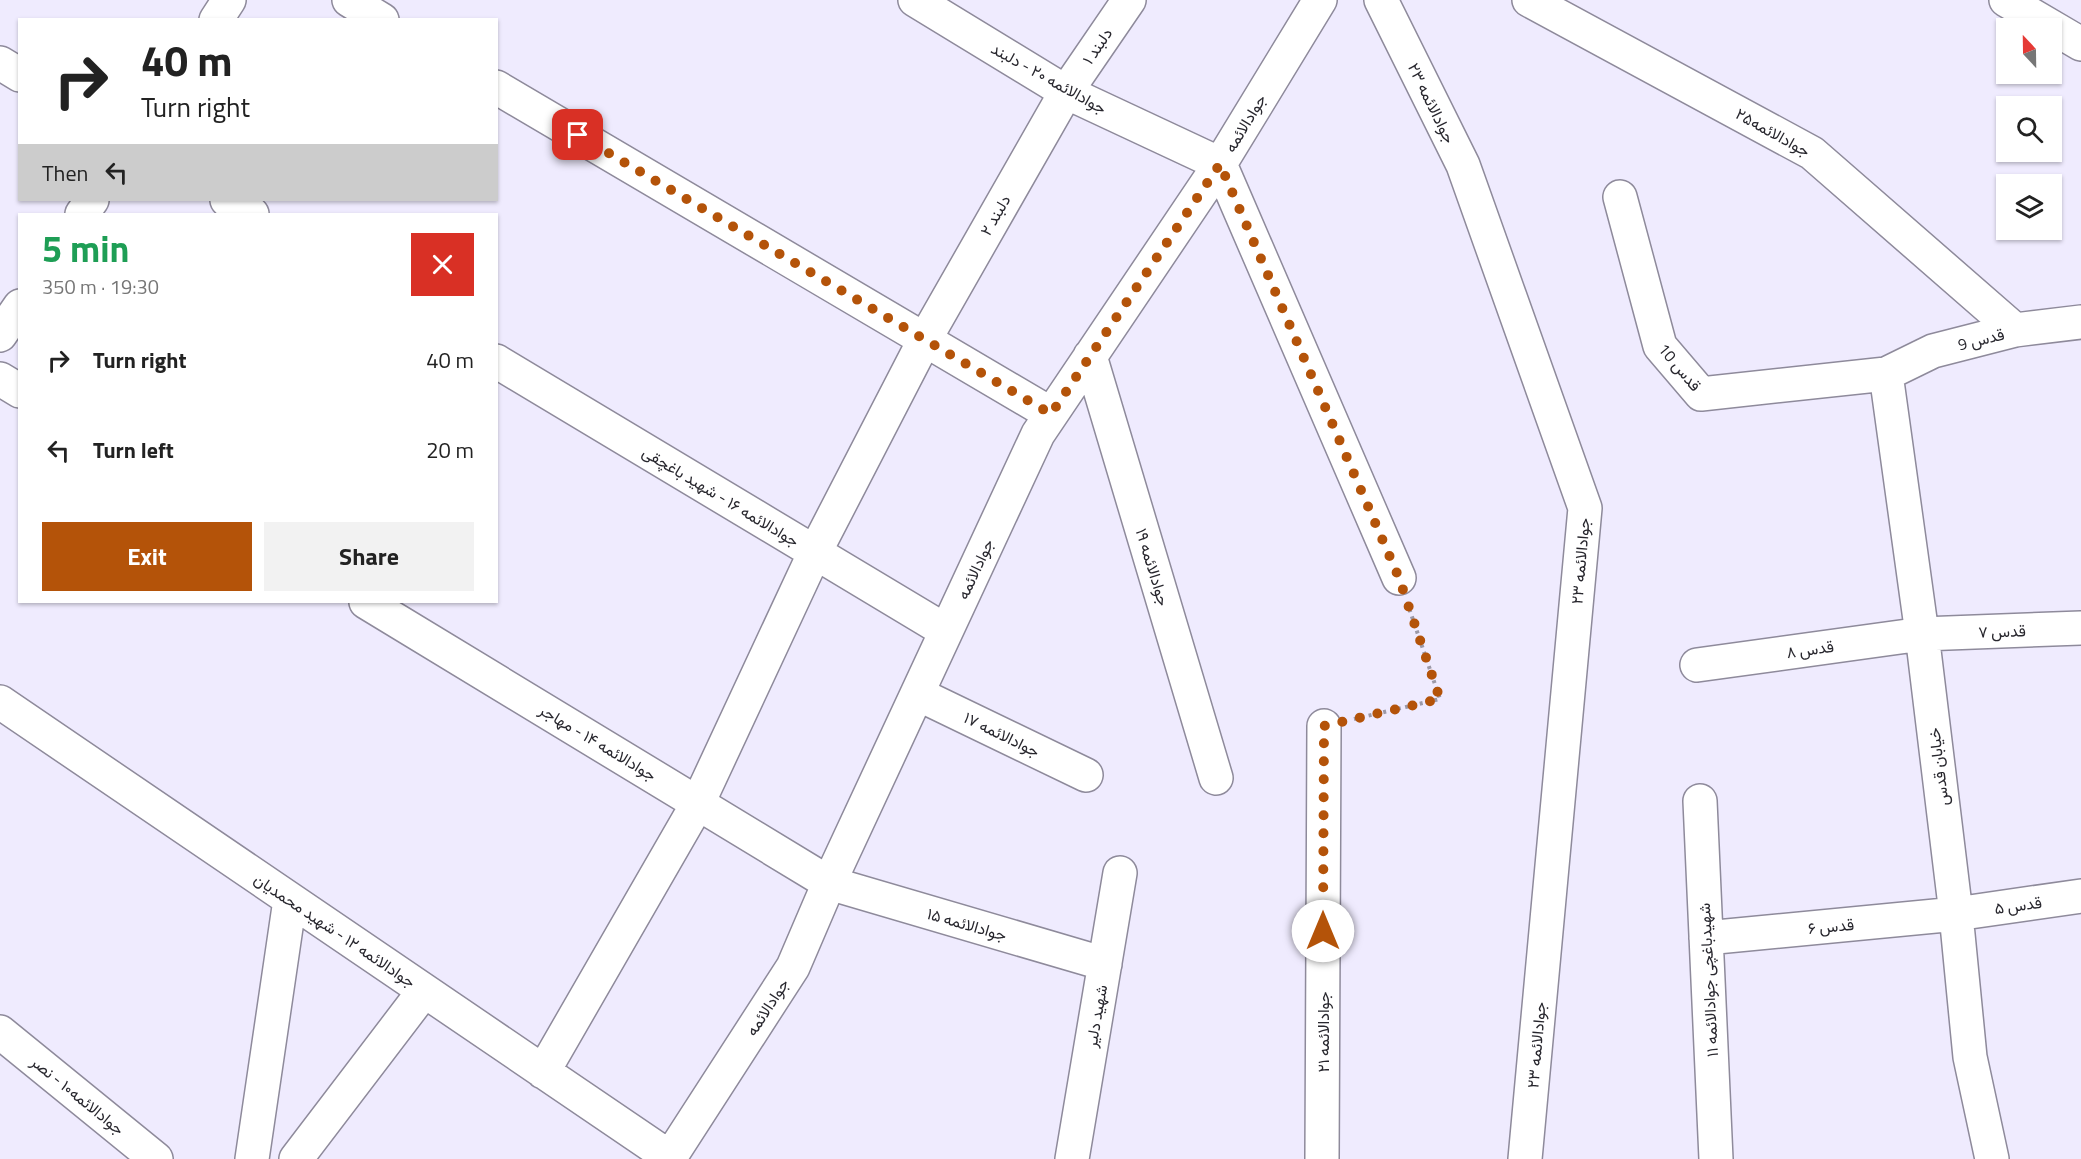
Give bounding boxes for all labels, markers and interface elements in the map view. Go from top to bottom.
north arrow [1996,18,2062,84]
map controls [1996,18,2062,240]
street label: دلبند ۱ [1076,23,1118,69]
text: 40 m [141,28,233,92]
street label: جوادالائمه ۲۰ - دلبند [987,36,1111,120]
icon: right [42,42,120,120]
street label: جوادالائمه ۲۳ [1402,59,1462,148]
text: Turn right [141,86,250,127]
street label: جوادالائمه [1218,89,1272,157]
button: search [1996,96,2062,162]
street label: جوادالائمه۲۵ [1731,102,1815,163]
pin [552,109,603,160]
icon: arrive [561,118,594,151]
text: Then [42,156,88,190]
icon: left [100,156,133,189]
button: layers [1996,174,2062,240]
street label: دلبند ۲ [974,190,1016,240]
text: 5 min [42,221,129,276]
button: close [411,233,474,296]
text: 350 m · 19:30 [42,271,159,302]
street label: قدس 9 [1955,322,2007,356]
street label: قدس 10 [1653,338,1707,396]
text: Turn right [93,343,187,377]
text: 40 m [426,343,474,377]
icon: right [42,344,75,377]
text: Turn left [93,433,174,467]
text: 20 m [426,433,474,467]
icon: left [42,434,75,467]
street label: جوادالائمه ۱۶ - شهید باغچقی [638,440,804,553]
street label: جوادالائمه ۲۳ [1564,516,1596,605]
button: Exit [42,522,252,591]
button: Share [264,522,474,591]
street label: جوادالائمه ۱۹ [1130,525,1176,609]
street label: جوادالائمه [951,535,1000,603]
street label: قدس ۷ [1978,618,2026,644]
street label: قدس ۸ [1785,634,1835,664]
street label: جوادالائمه ۱۴ - مهاجر [534,697,662,787]
street label: جوادالائمه ۱۷ [960,705,1044,763]
street label: خیابان قدس [1921,726,1955,808]
street label: جوادالائمه ۱۲ - شهید محمدیان [249,867,421,993]
street label: قدس ۵ [1993,890,2043,920]
position arrow [1291,899,1355,963]
street label: جوادالائمه ۱۵ [924,901,1010,947]
street label: شهیدباغچی جوادالائمه ۱۱ [1692,902,1724,1058]
street label: قدس ۶ [1807,912,1855,940]
street label: جوادالائمه [739,973,795,1041]
street label: شهید دلیر [1079,983,1113,1050]
street label: جوادالائمه ۲۱ [1311,991,1335,1072]
street label: جوادالائمه ۲۳ [1520,1000,1552,1089]
street label: جوادالائمه۱۰ - نصر [25,1049,130,1140]

